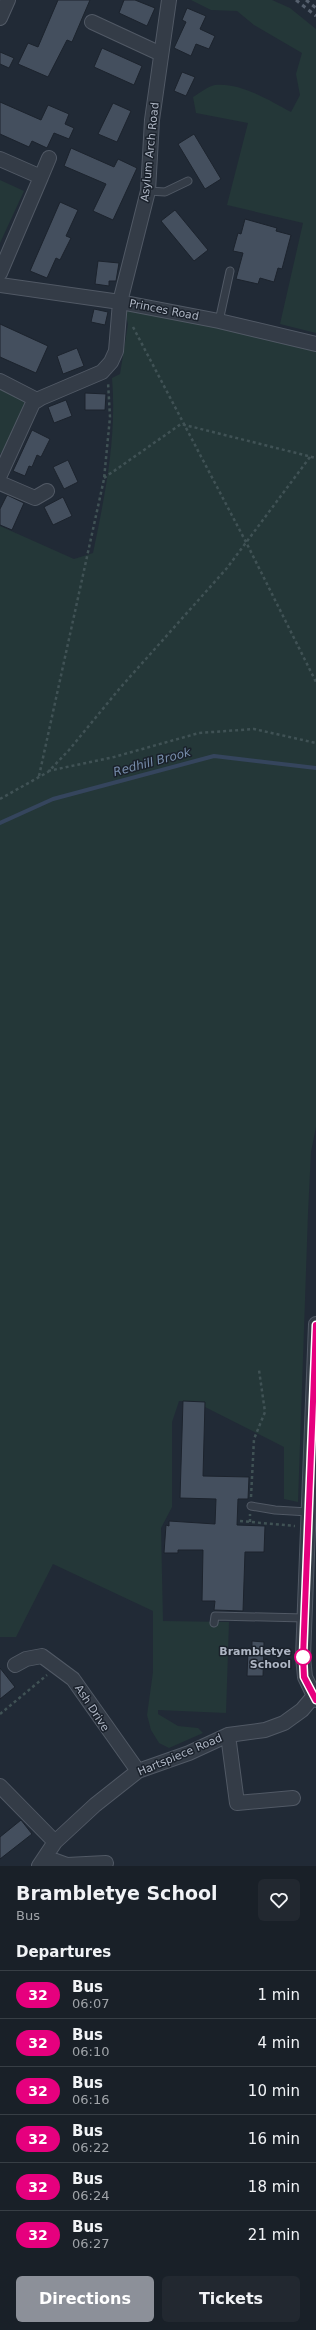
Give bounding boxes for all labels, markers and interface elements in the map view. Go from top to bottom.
street label: Asylum Arch Road [138,102,162,202]
street label: Princes Road [128,297,200,323]
water label: Redhill Brook [112,745,193,779]
place label: Brambletye School [219,1645,291,1671]
marker: Brambletye School [294,1648,312,1666]
street label: Ash Drive [72,1682,112,1734]
street label: Hartspiece Road [136,1731,224,1779]
button: heart [258,1879,300,1921]
text: Brambletye School [16,1882,218,1904]
text: Bus [16,1908,40,1923]
text: Departures [16,1943,111,1961]
text: Bus [72,1978,103,1996]
text: 1 min [257,1986,300,2004]
text: 32 [28,1987,48,2003]
text: 06:07 [72,1996,109,2011]
text: Bus [72,2026,103,2044]
text: 4 min [257,2034,300,2052]
text: 32 [28,2035,48,2051]
text: 06:10 [72,2044,109,2059]
text: Bus [72,2074,103,2092]
text: 10 min [248,2082,300,2100]
text: 32 [28,2083,48,2099]
text: 06:16 [72,2092,109,2107]
text: Bus [72,2122,103,2140]
text: 16 min [248,2130,300,2148]
text: 32 [28,2131,48,2147]
text: 06:22 [72,2140,109,2155]
text: Bus [72,2170,103,2188]
text: 18 min [248,2178,300,2196]
text: 32 [28,2179,48,2195]
text: 06:24 [72,2188,109,2203]
text: Bus [72,2218,103,2236]
text: 21 min [248,2226,300,2244]
text: 32 [28,2227,48,2243]
text: 06:27 [72,2236,109,2251]
button: Directions [16,2276,154,2322]
button: Tickets [162,2276,300,2322]

